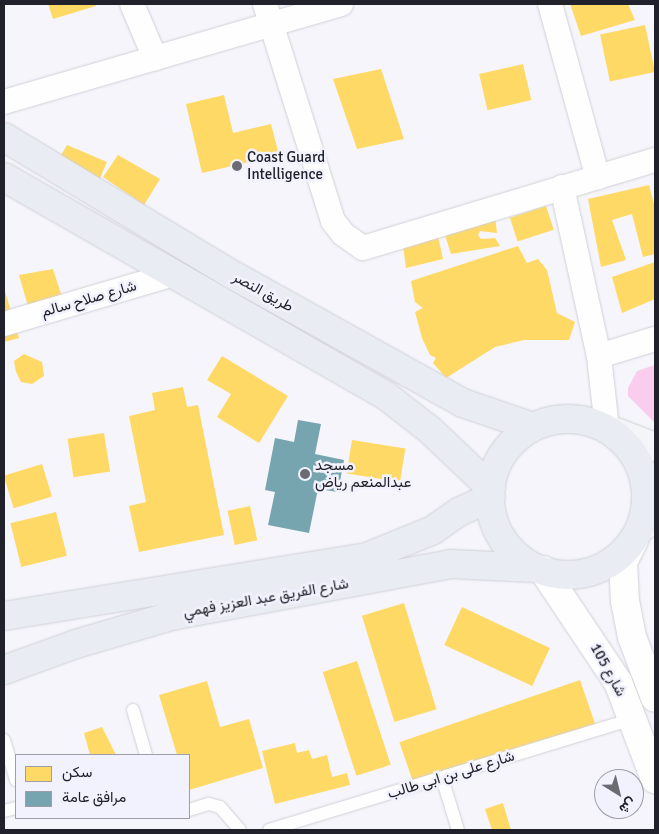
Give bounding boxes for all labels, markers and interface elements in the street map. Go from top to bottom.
place label: Coast Guard Intelligence [247,148,325,183]
marker: Coast Guard Intelligence [231,160,243,172]
street label: طريق النصر [229,268,297,316]
street label: شارع صلاح سالم [39,277,139,321]
place label: مسجد عبدالمنعم رياض [315,456,411,491]
marker: مسجد عبدالمنعم رياض [299,468,311,480]
street label: شارع الفريق عبد العزيز فهمي [182,575,350,621]
street label: شارع 105 [586,640,630,700]
street label: شارع على بن ابى طالب [385,747,517,803]
legend [15,754,190,819]
text: سكن [62,763,92,781]
north arrow [594,769,644,819]
text: مرافق عامة [62,788,126,806]
text: ش [616,794,639,818]

